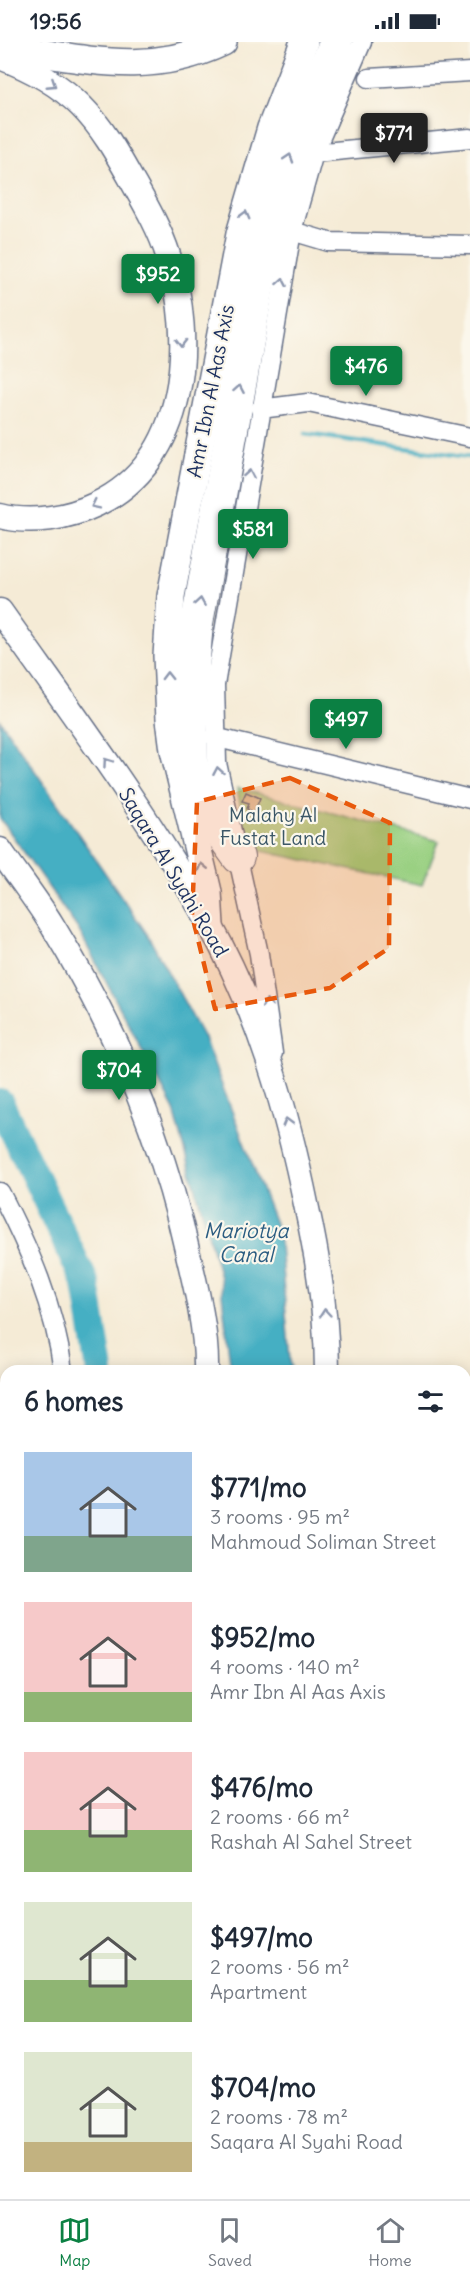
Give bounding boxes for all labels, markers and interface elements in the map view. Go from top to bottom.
text: 19:56 [30,7,82,35]
one-way arrow [46,76,56,88]
pin: $771 [358,113,430,164]
text: $771 [375,120,413,145]
one-way arrow [281,153,294,164]
one-way arrow [238,211,250,221]
pin: $952 [122,254,194,305]
text: $952 [135,261,181,286]
one-way arrow [275,277,288,287]
street label: Amr Ibn Al Aas Axis [181,302,239,480]
one-way arrow [175,339,187,348]
pin: $476 [330,346,402,397]
text: $476 [344,353,388,378]
one-way arrow [232,384,245,394]
one-way arrow [243,469,255,479]
one-way arrow [91,497,102,509]
pin: $581 [217,509,289,560]
text: $581 [232,516,274,541]
one-way arrow [194,597,206,606]
one-way arrow [161,672,173,681]
pin: $497 [310,699,382,750]
text: $497 [324,706,368,731]
one-way arrow [103,757,114,768]
one-way arrow [212,766,225,776]
street label: Saqara Al Syahi Road [114,783,234,961]
park label: Malahy Al Fustat Land [220,802,326,850]
one-way arrow [197,863,210,873]
one-way arrow [262,998,274,1007]
pin: $704 [83,1050,155,1101]
text: $704 [96,1057,142,1082]
one-way arrow [282,1117,294,1127]
water label: Mariotya Canal [204,1217,289,1268]
one-way arrow [319,1308,332,1317]
text: 6 homes [24,1385,123,1418]
icon: filters [414,1385,447,1418]
text: $771/mo [210,1471,307,1504]
icon: home [72,1476,144,1548]
text: 3 rooms · 95 m² [210,1504,350,1529]
text: Mahmoud Soliman Street [210,1529,436,1554]
text: $952/mo [210,1621,315,1654]
icon: home [72,1626,144,1698]
text: 4 rooms · 140 m² [210,1654,360,1679]
text: Amr Ibn Al Aas Axis [210,1679,386,1704]
text: $476/mo [210,1771,313,1804]
icon: home [72,1776,144,1848]
text: 2 rooms · 66 m² [210,1804,350,1829]
text: Rashah Al Sahel Street [210,1829,412,1854]
text: $497/mo [210,1921,313,1954]
icon: home [72,1926,144,1998]
text: 2 rooms · 56 m² [210,1954,350,1979]
text: Apartment [210,1979,307,2004]
text: $704/mo [210,2071,316,2104]
icon: home [72,2076,144,2148]
text: 2 rooms · 78 m² [210,2104,348,2129]
text: Saqara Al Syahi Road [210,2129,403,2154]
tab: Map [58,2214,91,2270]
tab: Saved [208,2214,252,2270]
tab: Home [369,2214,412,2270]

